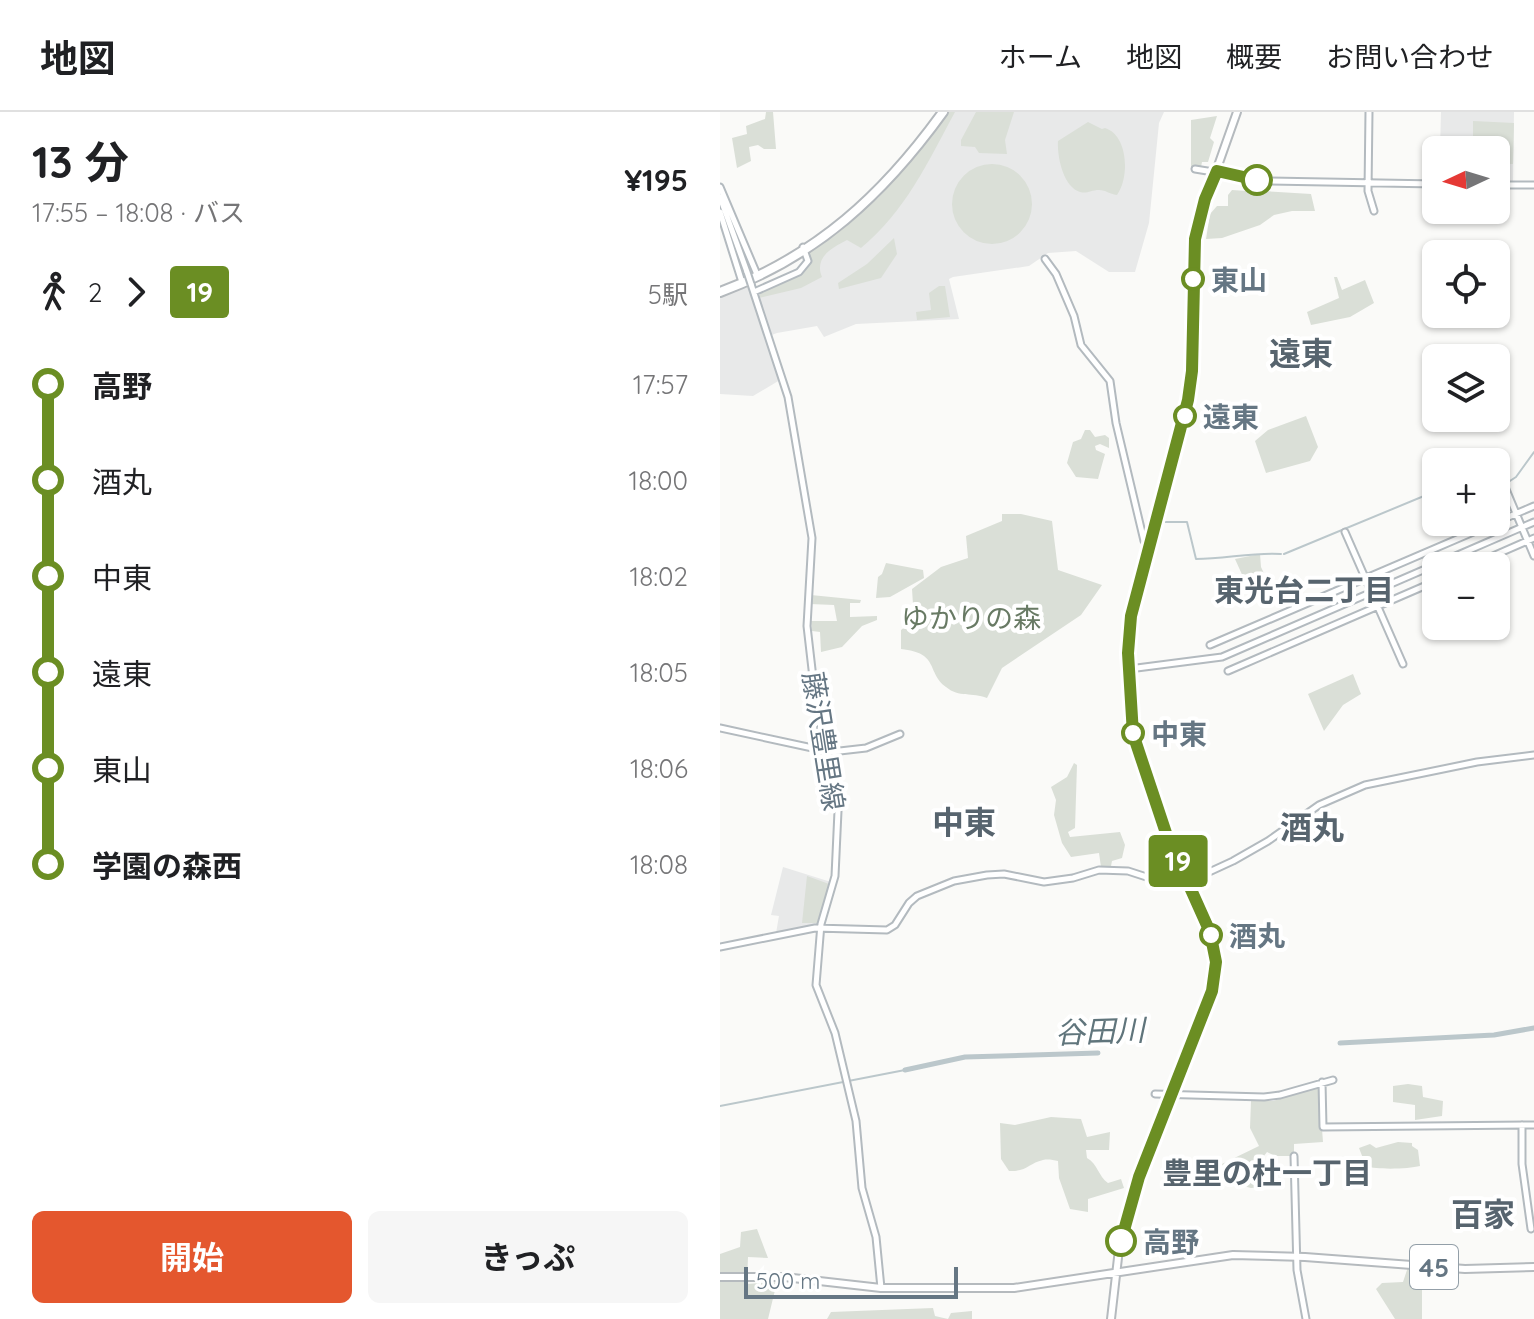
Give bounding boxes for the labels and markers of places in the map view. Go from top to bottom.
unlabelled marker [1242,165,1272,195]
place label: 東山 [1211,262,1267,297]
marker: 東山 [1182,268,1204,290]
place label: 遠東 [1203,399,1259,434]
marker: 遠東 [1174,405,1196,427]
place label: 中東 [1151,716,1207,751]
marker: 中東 [1122,722,1144,744]
place label: 酒丸 [1229,918,1285,953]
marker: 酒丸 [1200,924,1222,946]
place label: 高野 [1143,1224,1199,1259]
marker: 高野 [1106,1226,1136,1256]

